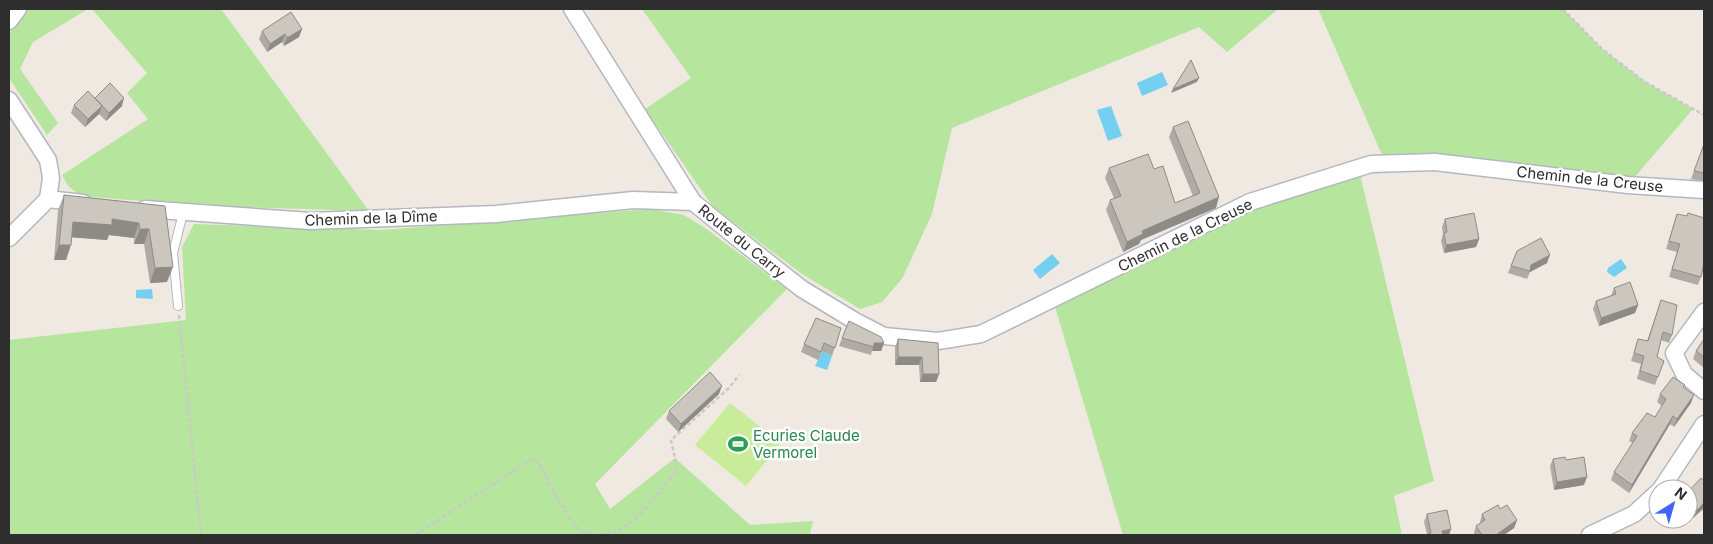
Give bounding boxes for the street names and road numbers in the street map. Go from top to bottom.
street label: Chemin de la Creuse [1516,162,1664,196]
street label: Chemin de la Creuse [1115,194,1255,276]
street label: Route du Carry [694,200,790,282]
street label: Chemin de la Dîme [304,206,438,230]

